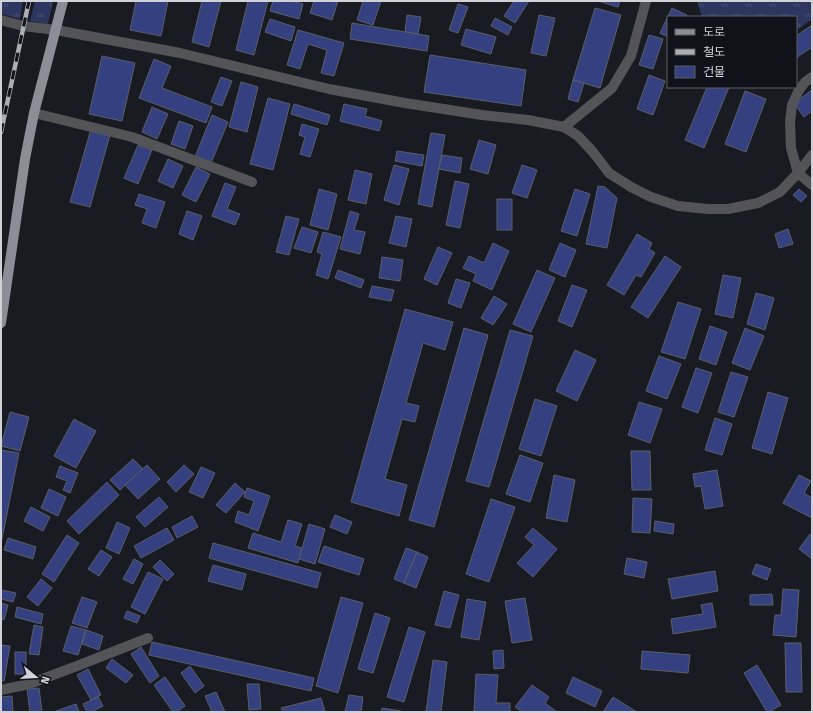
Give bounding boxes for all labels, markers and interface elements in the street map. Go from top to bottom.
legend [667,16,797,88]
text: 도로 [703,25,725,39]
text: 철도 [703,45,725,59]
text: 건물 [703,65,725,79]
north arrow [16,657,56,697]
text: N [38,674,52,685]

